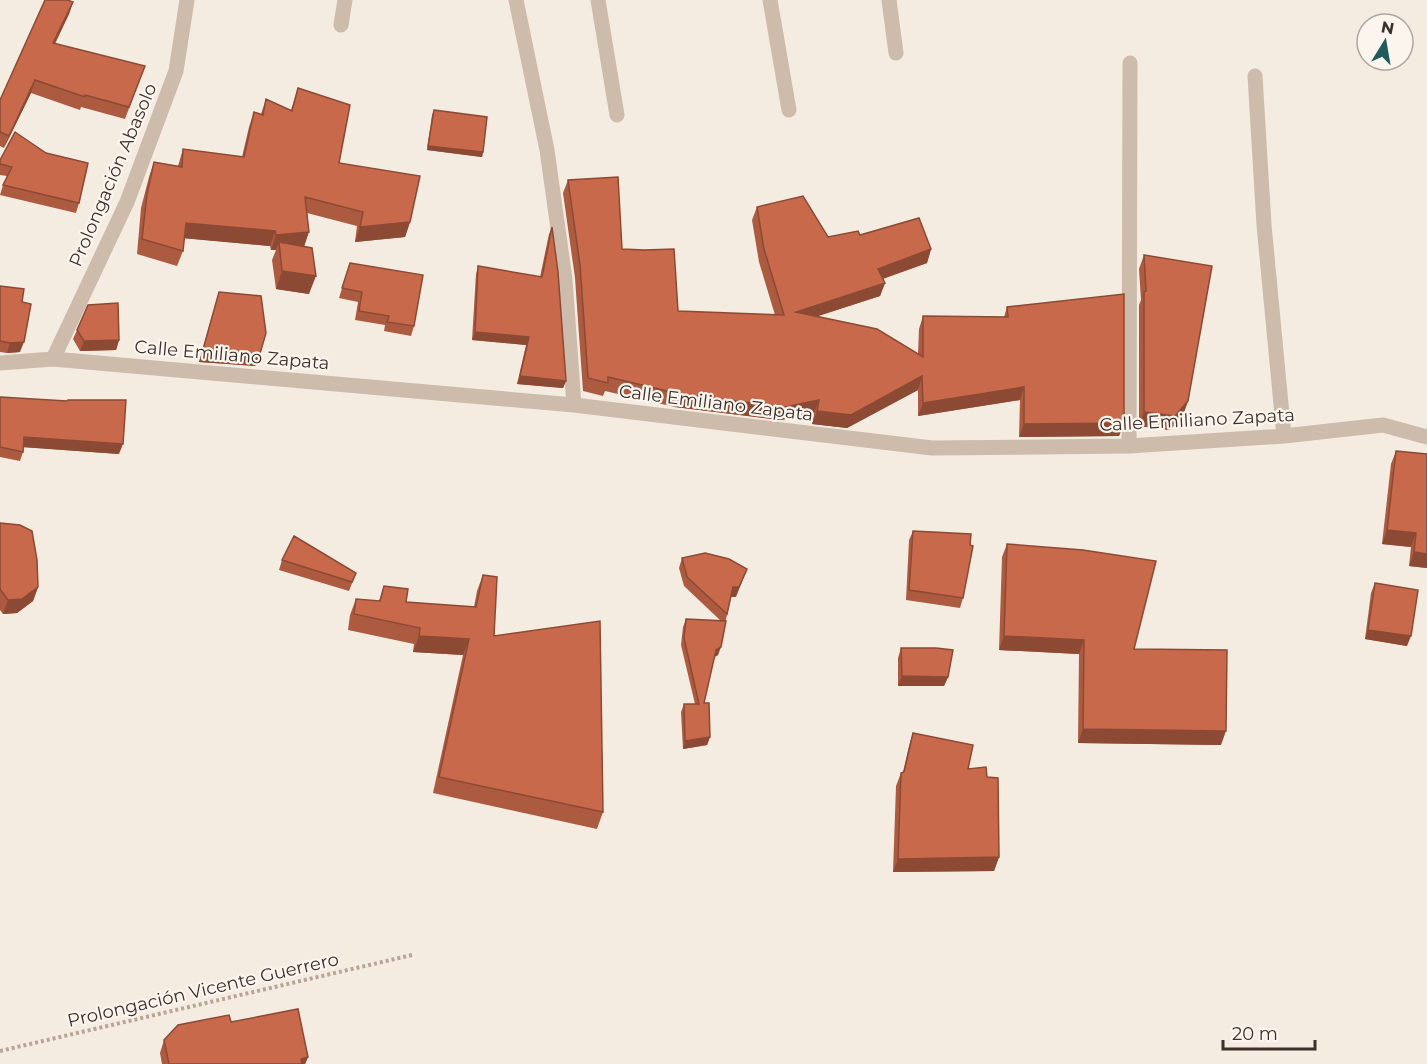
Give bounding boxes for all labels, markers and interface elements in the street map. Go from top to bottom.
north arrow [1355,12,1415,72]
text: N [1380,17,1396,38]
street label: Prolongación Abasolo [64,80,162,270]
street label: Calle Emiliano Zapata [134,336,330,374]
street label: Calle Emiliano Zapata [618,380,814,426]
street label: Calle Emiliano Zapata [1099,404,1295,436]
street label: Prolongación Vicente Guerrero [65,948,341,1032]
scale bar [1223,1013,1314,1051]
text: 20 m [1232,1023,1278,1045]

